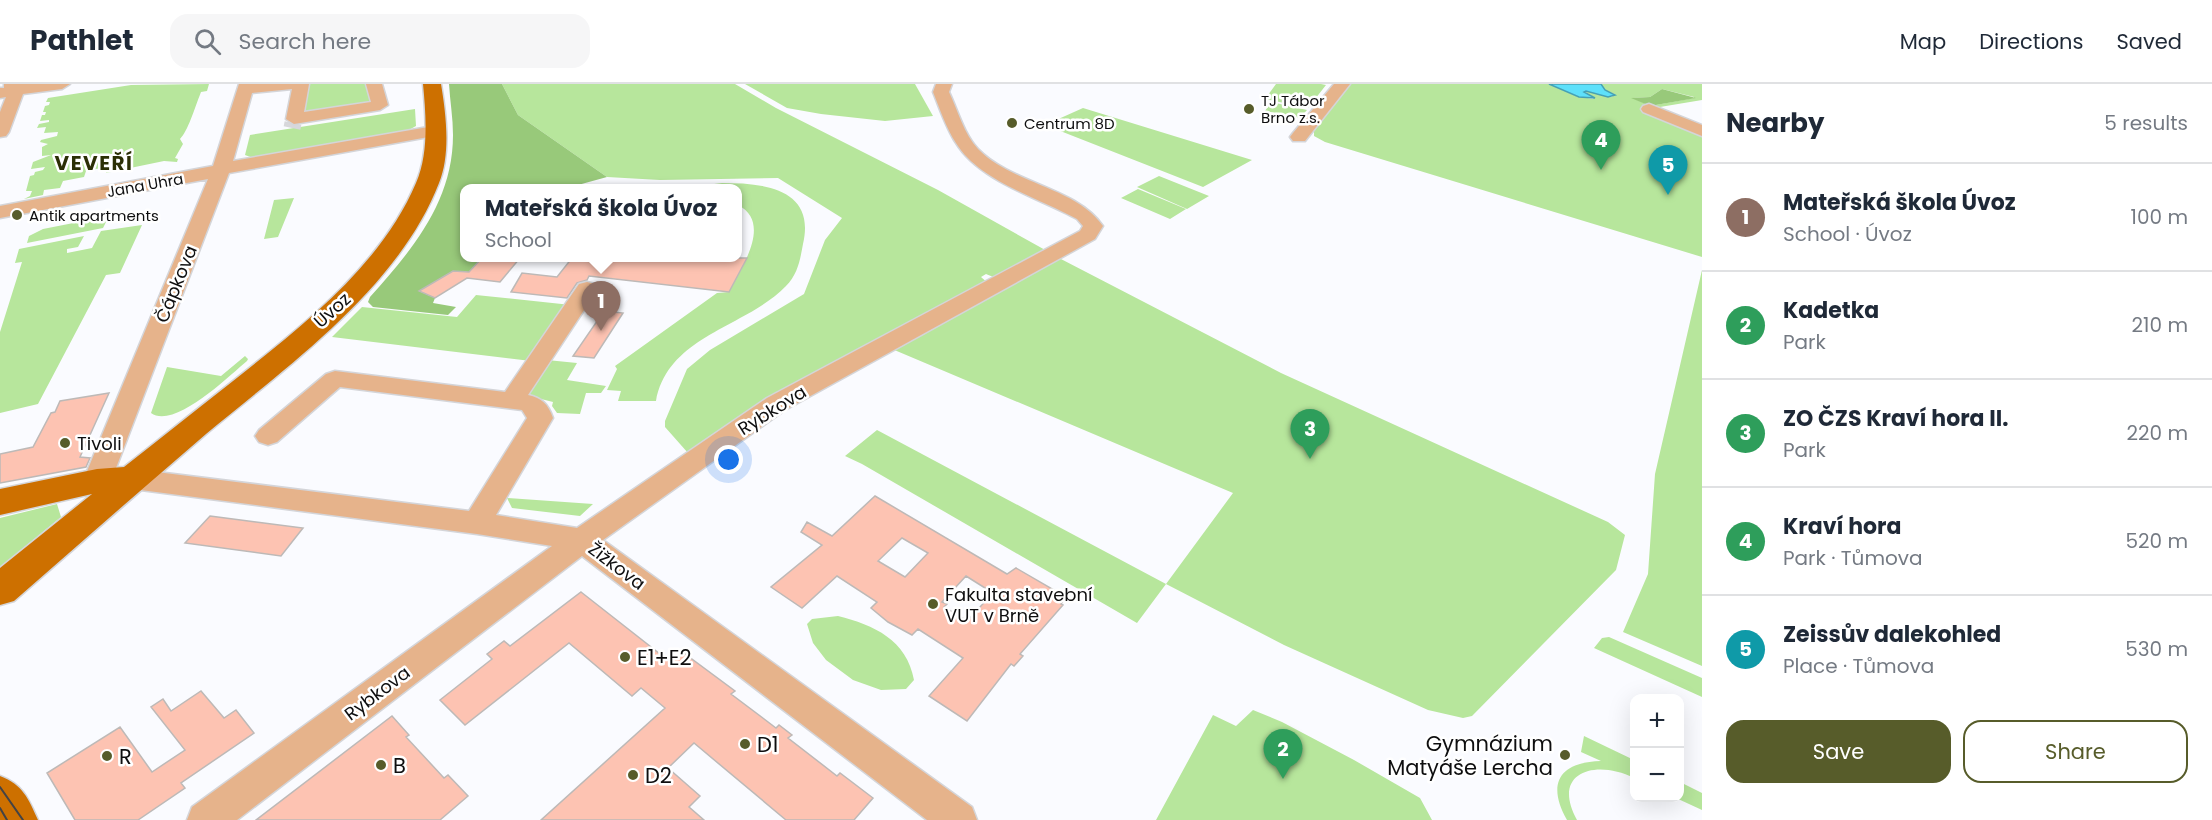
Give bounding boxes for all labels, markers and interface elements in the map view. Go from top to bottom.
search box [170,14,590,68]
text: Pathlet [30,21,134,60]
icon: search [191,25,224,58]
text: Search here [239,26,371,57]
text: Map [1900,27,1946,56]
text: Directions [1979,27,2083,56]
text: Saved [2116,27,2182,56]
place label: TJ Tábor Brno z.s. [1261,90,1325,128]
marker: TJ Tábor Brno z.s. [1242,102,1256,116]
text: Nearby [1726,105,1824,141]
text: 5 results [2104,109,2188,137]
place label: Centrum 8D [1024,113,1115,134]
marker: Centrum 8D [1005,116,1019,130]
pin: 4 [1582,120,1620,170]
pin: 5 [1648,146,1688,195]
district label: VEVEŘÍ [55,149,133,177]
street label: Jana Uhra [105,168,185,202]
popup [460,184,742,262]
text: Mateřská škola Úvoz [1783,187,2016,218]
text: Mateřská škola Úvoz [485,193,717,224]
text: 1 [1742,203,1749,231]
text: 100 m [2131,203,2188,231]
place label: Antik apartments [29,205,159,226]
marker: Antik apartments [10,208,24,222]
text: School · Úvoz [1783,220,1912,248]
text: School [485,226,552,254]
street label: Čápkova [149,242,203,326]
pin: 1 [582,282,620,331]
street label: Úvoz [308,287,356,333]
text: Kadetka [1783,295,1879,326]
text: 2 [1740,311,1751,339]
text: 210 m [2132,311,2188,339]
text: Park [1783,328,1826,356]
street label: Rybkova [733,379,811,441]
text: ZO ČZS Kraví hora II. [1783,403,2008,434]
pin: 3 [1290,410,1330,459]
text: 3 [1739,419,1752,447]
text: 220 m [2127,419,2188,447]
place label: Tivoli [77,431,122,456]
marker: Tivoli [58,436,72,450]
text: Park [1783,436,1826,464]
your location [714,445,743,474]
text: Kraví hora [1783,511,1901,542]
text: 4 [1739,527,1752,555]
text: 520 m [2125,527,2188,555]
street label: Žižkova [583,536,651,596]
text: Park · Tůmova [1783,544,1923,572]
place label: Fakulta stavební VUT v Brně [945,582,1092,628]
marker: Fakulta stavební VUT v Brně [926,597,940,611]
text: Zeissův dalekohled [1783,619,2001,650]
text: 5 [1739,635,1752,663]
text: 530 m [2125,635,2188,663]
place label: E1+E2 [637,643,692,672]
marker: E1+E2 [618,650,632,664]
text: Place · Tůmova [1783,652,1934,680]
street label: Rybkova [339,660,415,726]
map controls [1630,694,1684,802]
button: + [1630,694,1684,748]
button: Save [1726,720,1951,783]
button: Share [1963,720,2188,783]
place label: Gymnázium Matyáše Lercha [1387,729,1553,782]
place label: D1 [757,730,779,759]
pin: 2 [1264,730,1302,779]
marker: D1 [738,737,752,751]
place label: R [119,742,132,771]
marker: Gymnázium Matyáše Lercha [1558,748,1572,762]
button: − [1630,748,1684,802]
marker: R [100,749,114,763]
place label: B [393,751,406,780]
marker: B [374,758,388,772]
place label: D2 [645,761,672,790]
marker: D2 [626,768,640,782]

